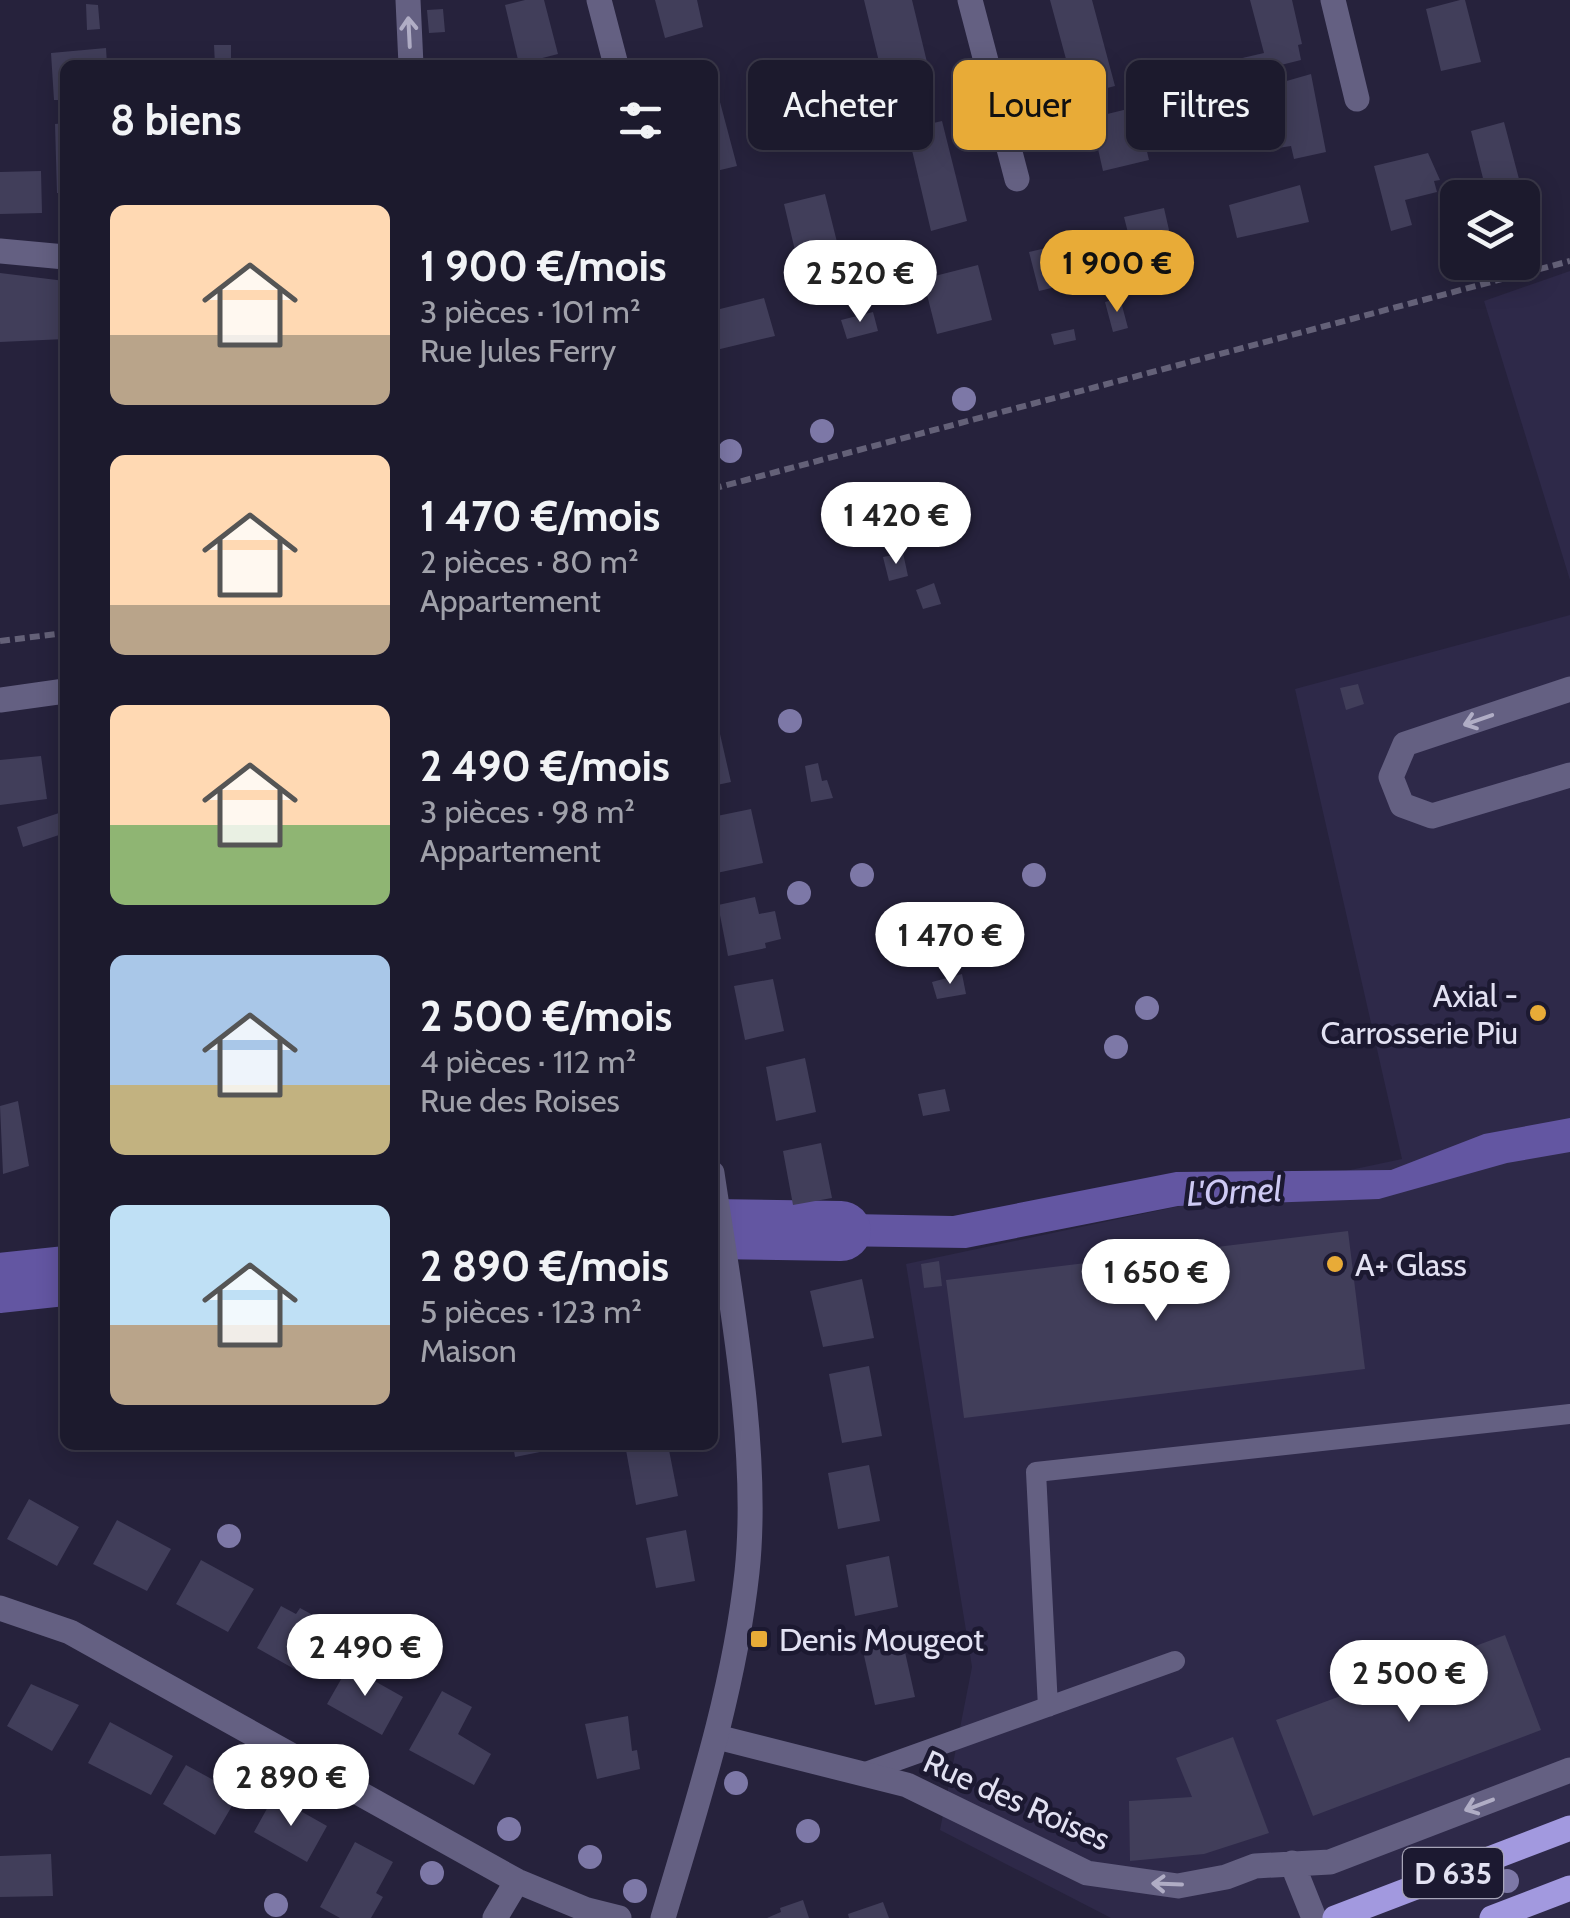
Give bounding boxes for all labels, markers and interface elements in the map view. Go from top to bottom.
one-way arrow [400,17,419,49]
chip: Acheter [748,60,933,150]
chip: Louer [953,60,1106,150]
chip: Filtres [1126,60,1285,150]
icon: filters [613,93,668,148]
text: 8 biens [110,94,241,146]
map controls [1440,180,1540,280]
button: layers [1440,180,1540,280]
pin: 1 900 € [1025,230,1209,315]
text: 1 900 €/mois [420,240,667,292]
pin: 2 520 € [768,240,952,325]
text: 1 900 € [1062,243,1172,282]
icon: home [190,245,310,365]
text: 2 520 € [806,253,914,292]
text: 3 pièces · 101 m² [420,292,641,331]
text: Rue Jules Ferry [420,331,616,370]
pin: 1 420 € [804,482,988,567]
text: 1 470 €/mois [420,490,660,542]
icon: home [190,495,310,615]
text: 1 420 € [843,495,949,534]
text: 2 pièces · 80 m² [420,542,639,581]
text: Appartement [420,581,601,620]
one-way arrow [1462,712,1494,730]
text: 2 490 €/mois [420,740,670,792]
icon: home [190,745,310,865]
text: 3 pièces · 98 m² [420,792,635,831]
text: Appartement [420,831,601,870]
pin: 1 470 € [858,902,1042,987]
text: 1 470 € [897,915,1003,954]
place label: Axial - Carrosserie Piu [1320,976,1518,1052]
text: 2 500 €/mois [420,990,672,1042]
icon: home [190,995,310,1115]
marker: Axial - Carrosserie Piu [1527,1002,1549,1024]
text: 4 pièces · 112 m² [420,1042,636,1081]
text: Rue des Roises [420,1081,620,1120]
water label: L'Ornel [1185,1167,1284,1215]
pin: 1 650 € [1064,1239,1248,1324]
text: 2 890 €/mois [420,1240,669,1292]
icon: home [190,1245,310,1365]
place label: A+ Glass [1355,1245,1467,1284]
text: 1 650 € [1104,1252,1208,1291]
marker: A+ Glass [1324,1253,1346,1275]
text: 5 pièces · 123 m² [420,1292,642,1331]
text: Maison [420,1331,517,1370]
pin: 2 490 € [273,1614,457,1699]
place label: Denis Mougeot [779,1620,984,1659]
text: 2 490 € [309,1627,421,1666]
marker: Denis Mougeot [748,1628,770,1650]
pin: 2 500 € [1317,1640,1501,1725]
text: 2 500 € [1352,1653,1466,1692]
street label: Rue des Roises [918,1742,1116,1858]
pin: 2 890 € [199,1744,383,1829]
text: 2 890 € [235,1757,347,1796]
one-way arrow [1464,1797,1495,1815]
road number: D 635 [1403,1848,1503,1898]
one-way arrow [1152,1874,1184,1893]

